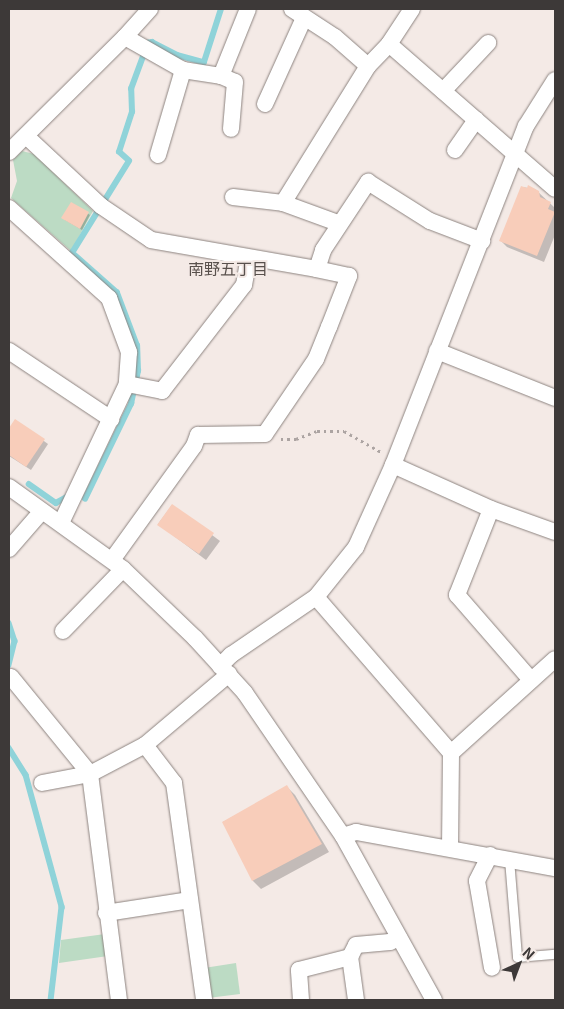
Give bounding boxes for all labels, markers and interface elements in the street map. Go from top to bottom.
district label: 南野五丁目 [188,258,268,278]
north arrow [494,939,544,989]
text: N [519,942,540,964]

